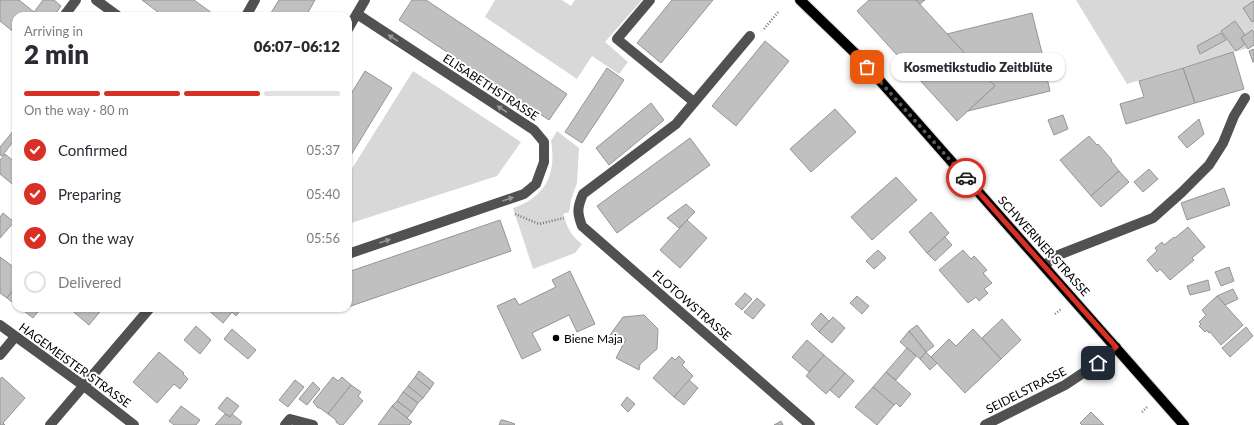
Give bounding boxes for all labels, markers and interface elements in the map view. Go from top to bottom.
text: Arriving in [24,23,83,39]
one-way arrow [388,34,398,42]
text: 06:07–06:12 [254,37,340,55]
text: 2 min [24,38,89,70]
street label: ELISABETHSTRASSE [440,50,542,124]
pin [850,50,884,84]
callout: Kosmetikstudio Zeitblüte [891,53,1065,81]
icon: bag [856,56,878,78]
text: Kosmetikstudio Zeitblüte [903,59,1053,75]
text: On the way · 80 m [24,102,129,118]
one-way arrow [496,105,507,113]
icon: check [24,139,46,161]
text: Confirmed [58,141,127,159]
text: 05:37 [307,142,340,158]
courier [946,158,986,198]
icon: car [955,167,977,189]
icon: check [24,183,46,205]
text: Preparing [58,185,121,203]
text: 05:40 [307,186,340,202]
street label: SCHWERINER STRASSE [995,193,1093,299]
one-way arrow [502,196,514,202]
icon: check [24,227,46,249]
text: On the way [58,229,134,247]
text: 05:56 [307,230,340,246]
one-way arrow [379,238,391,244]
street label: FLOTOWSTRASSE [650,267,735,343]
text: Delivered [58,273,121,291]
street label: HAGEMEISTER STRASSE [16,319,134,411]
place label: Biene Maja [564,331,623,346]
marker: Biene Maja [551,333,561,343]
pin [1081,346,1115,380]
icon: home [1087,352,1109,374]
street label: SEIDELSTRASSE [983,363,1069,417]

